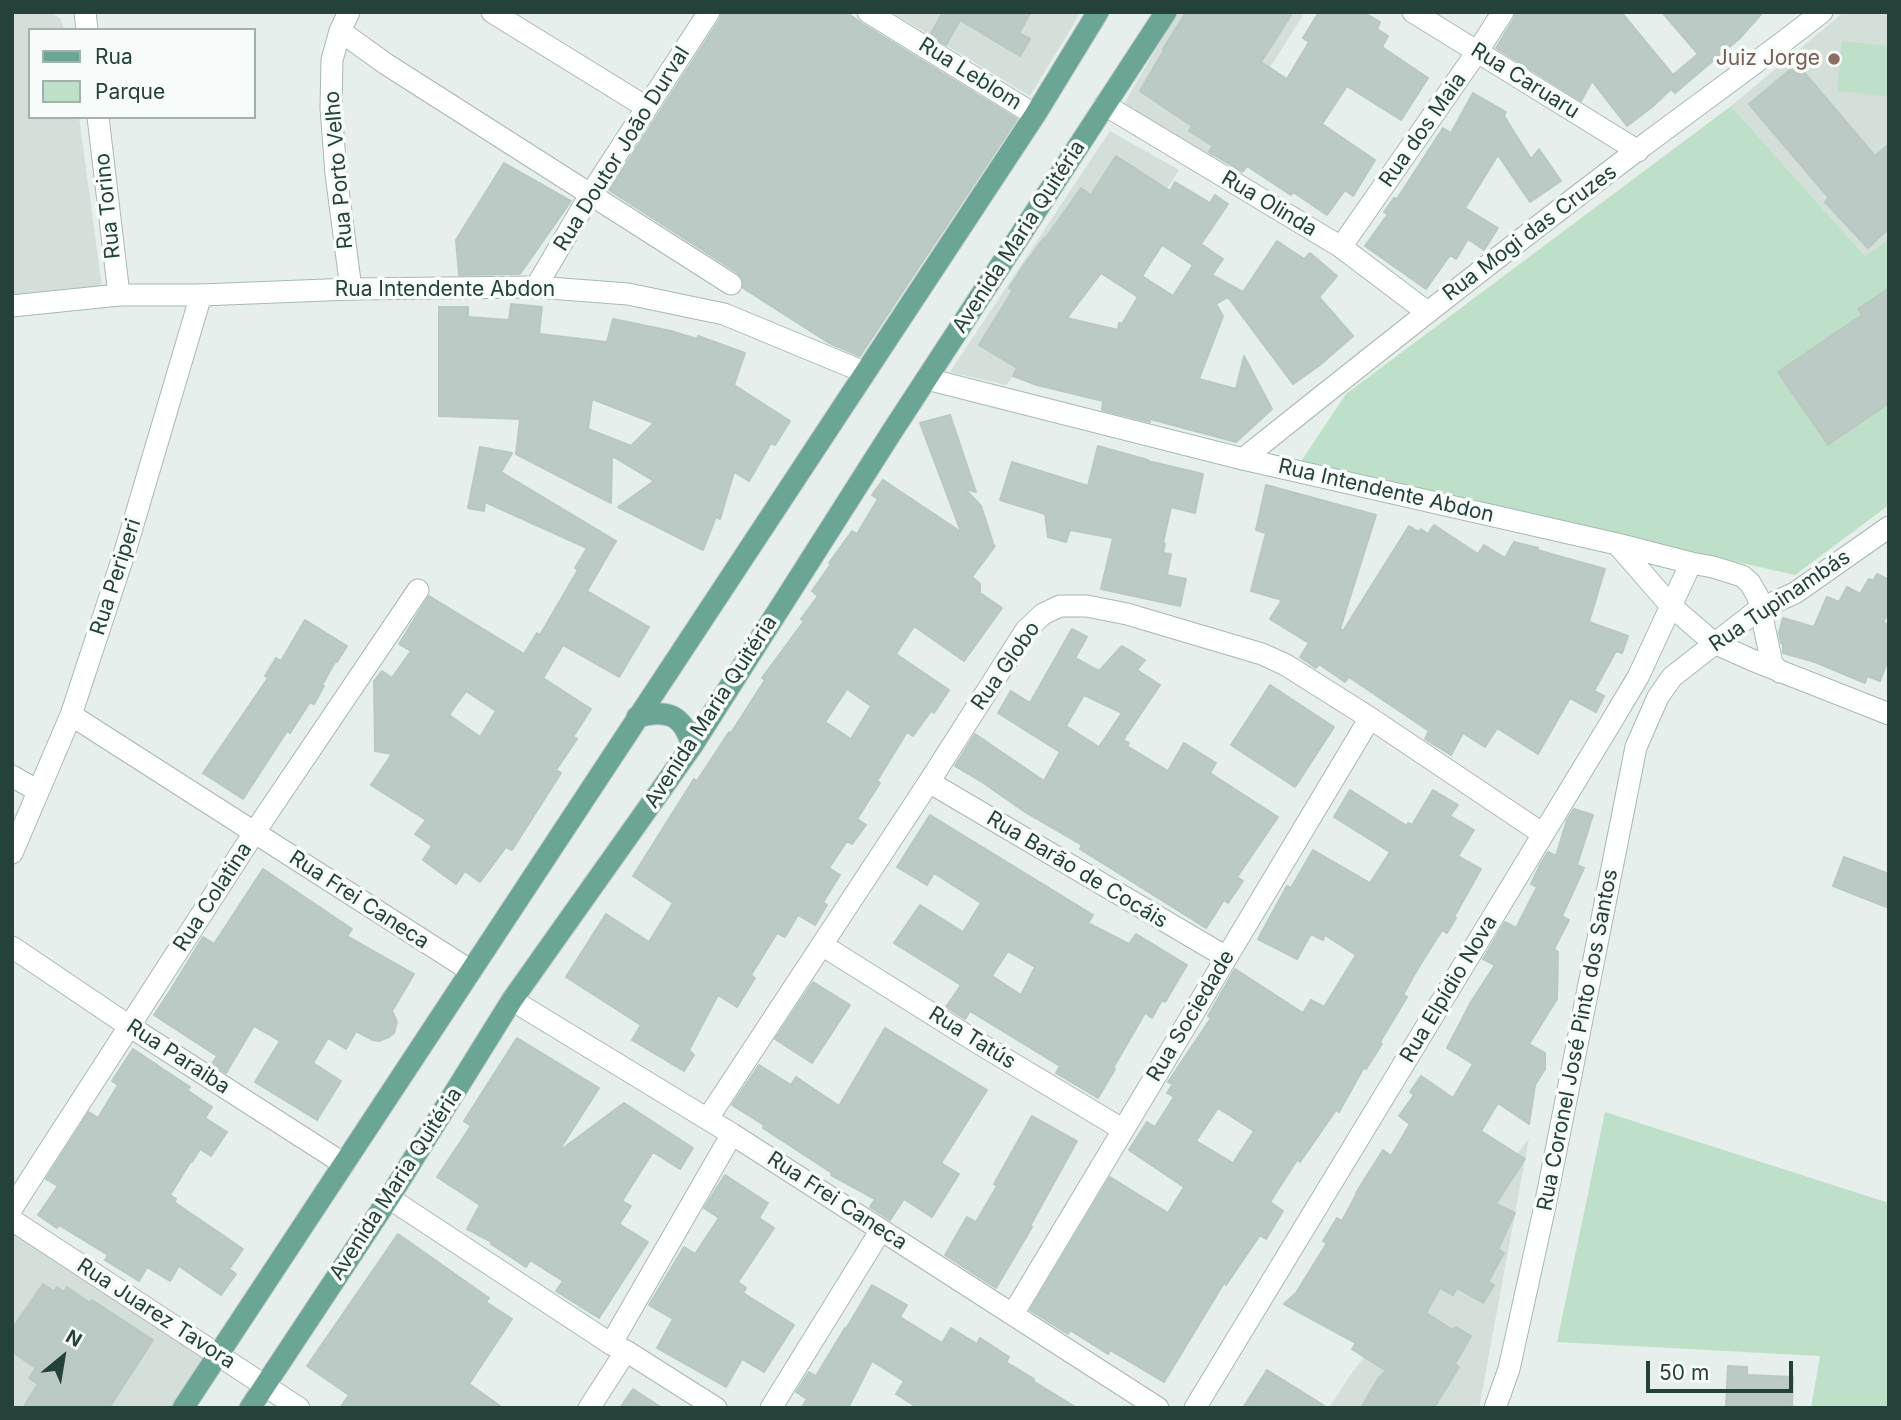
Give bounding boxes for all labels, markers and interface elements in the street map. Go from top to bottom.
legend [28,28,256,119]
street label: Rua Leblom [914,32,1026,116]
street label: Rua Caruaru [1466,38,1584,124]
street label: Rua Doutor João Durval [549,42,695,256]
text: Rua [95,44,133,69]
place label: Juiz Jorge [1716,46,1820,72]
marker: Juiz Jorge [1826,51,1842,67]
street label: Rua dos Maia [1374,68,1472,192]
text: Parque [95,79,165,104]
street label: Rua Porto Velho [320,90,358,250]
street label: Avenida Maria Quitéria [947,136,1091,338]
street label: Rua Torino [90,152,126,260]
street label: Rua Mogi das Cruzes [1438,159,1622,307]
street label: Rua Olinda [1217,166,1321,242]
street label: Rua Intendente Abdon [335,277,555,303]
street label: Rua Intendente Abdon [1276,454,1496,528]
street label: Rua Periperi [85,516,147,638]
street label: Rua Tupinambás [1705,545,1855,657]
street label: Avenida Maria Quitéria [639,611,783,813]
street label: Rua Globo [966,617,1046,715]
street label: Rua Barão de Cocáis [982,806,1172,934]
street label: Rua Colatina [169,838,257,956]
street label: Rua Frei Caneca [284,845,434,955]
street label: Rua Coronel José Pinto dos Santos [1532,867,1624,1213]
street label: Rua Elpídio Nova [1395,911,1503,1067]
street label: Rua Sociedade [1142,946,1240,1086]
street label: Rua Tatús [924,1001,1020,1075]
street label: Rua Paraiba [121,1014,235,1100]
street label: Avenida Maria Quitéria [324,1083,468,1285]
street label: Rua Frei Caneca [762,1146,912,1256]
street label: Rua Juarez Tavora [72,1253,240,1375]
north arrow [28,1322,98,1392]
text: N [62,1325,86,1352]
scale bar [1649,1346,1796,1390]
text: 50 m [1659,1360,1709,1385]

